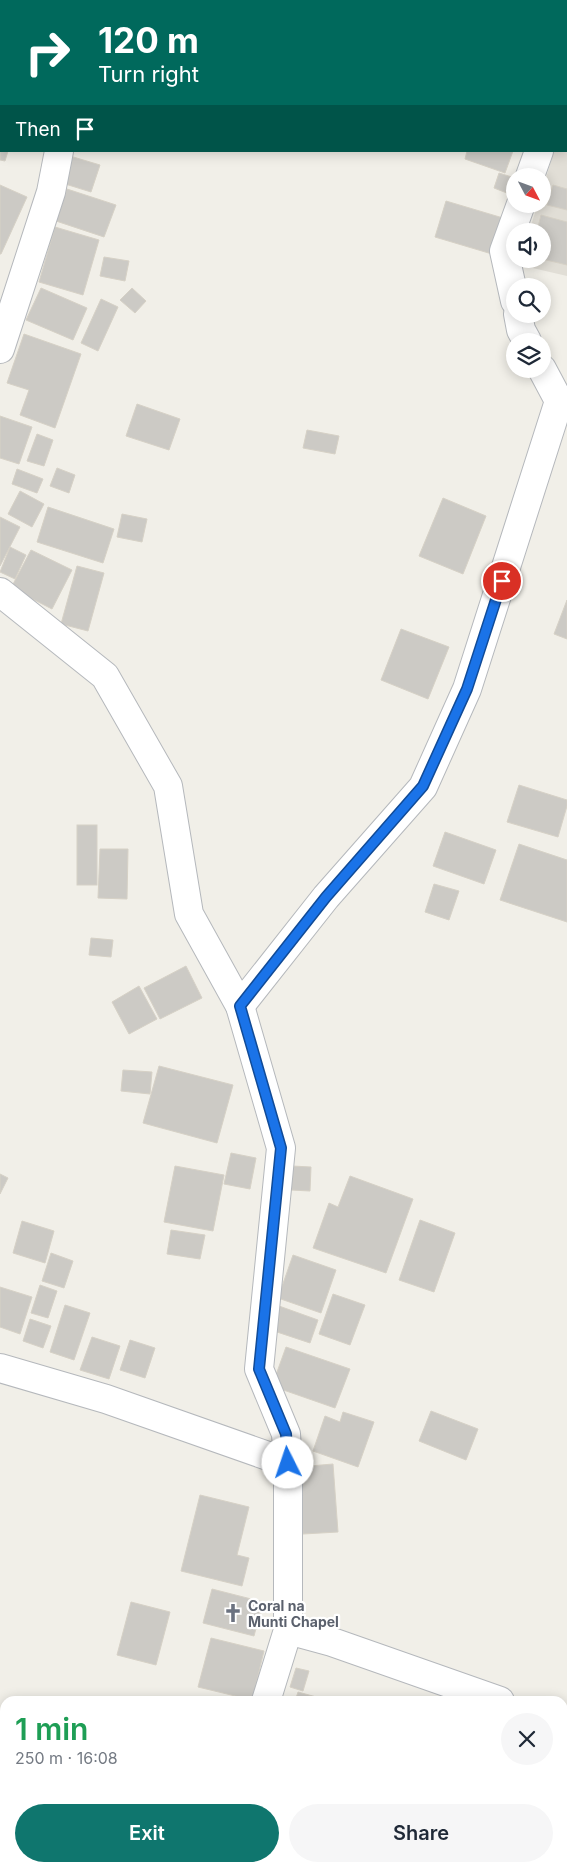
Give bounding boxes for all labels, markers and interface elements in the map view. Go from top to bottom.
text: 120 m [98,19,199,61]
icon: right [15,20,80,85]
text: Turn right [98,61,199,87]
icon: arrive [71,115,99,143]
text: Then [15,118,61,141]
north arrow [506,168,551,212]
map controls [506,168,551,378]
button: sound [506,223,551,268]
button: search [506,278,551,323]
button: layers [506,333,551,378]
pin [481,560,523,602]
icon: arrive [488,567,516,595]
position arrow [261,1436,313,1488]
place label: Coral na Munti Chapel [248,1597,339,1630]
church icon: Coral na Munti Chapel [222,1602,244,1624]
text: 1 min [15,1711,88,1747]
button: close [501,1713,553,1765]
text: 250 m · 16:08 [15,1748,118,1768]
button: Exit [15,1804,279,1862]
button: Share [289,1804,553,1862]

